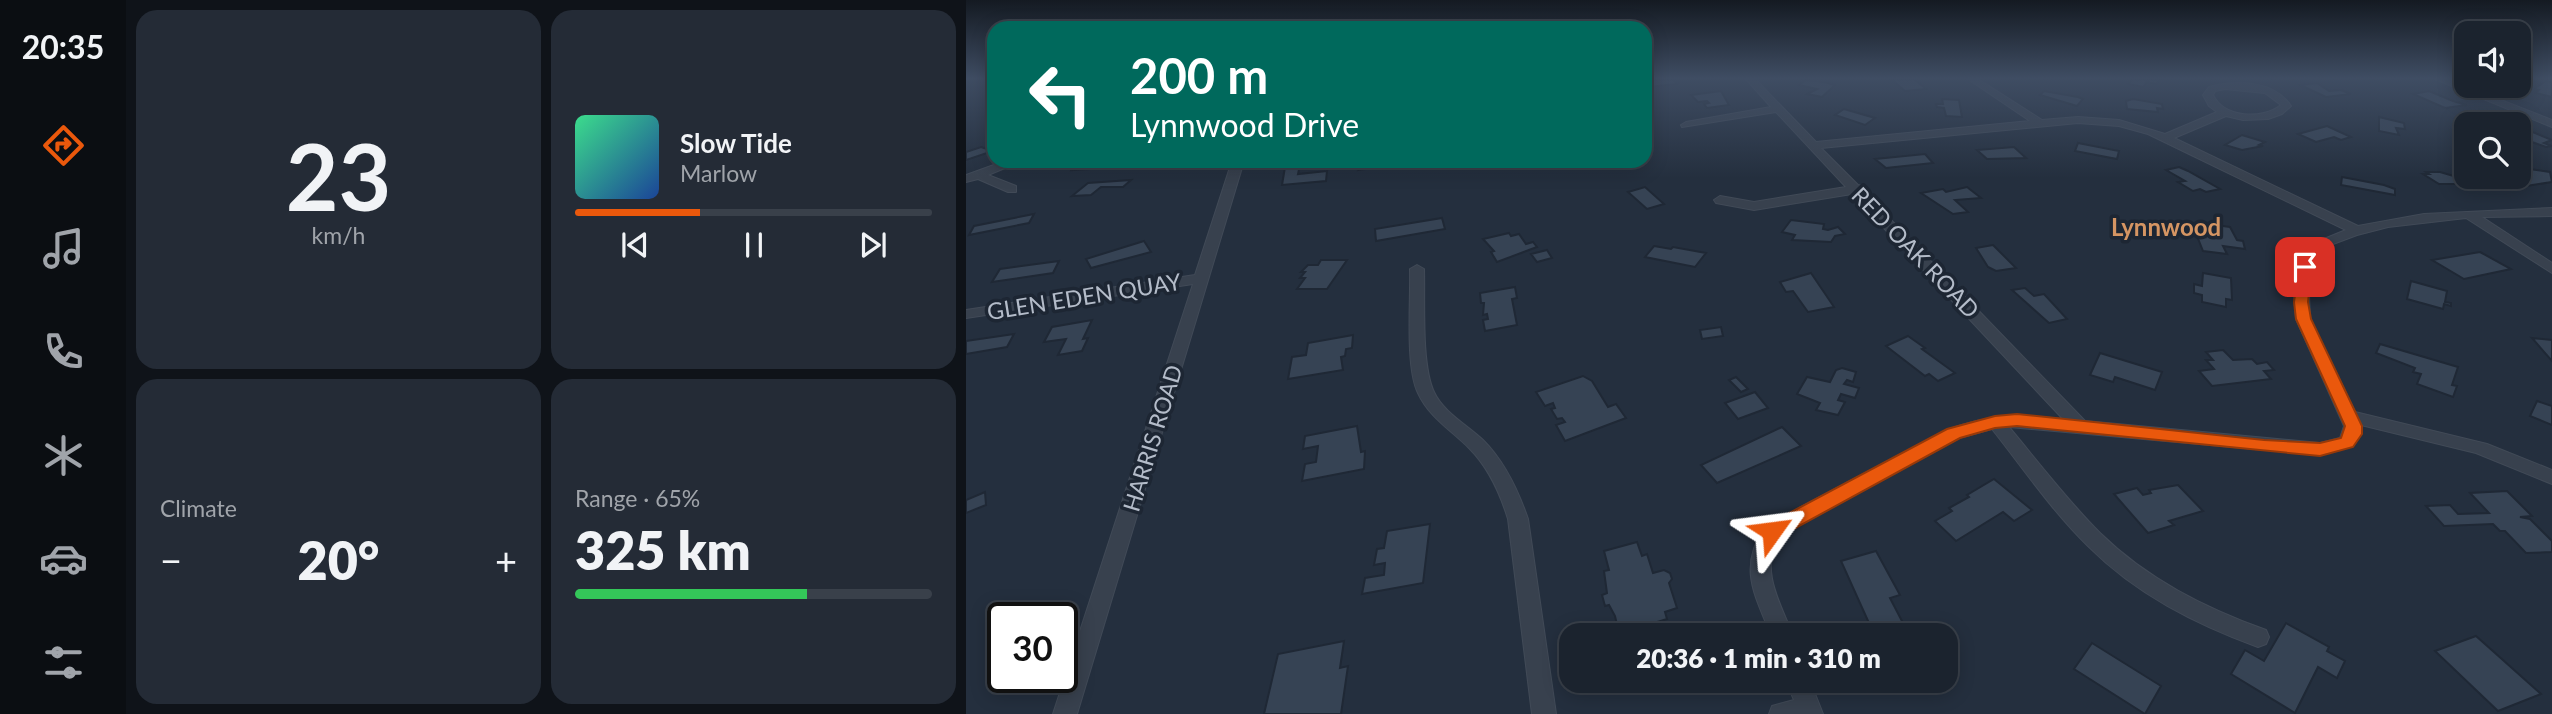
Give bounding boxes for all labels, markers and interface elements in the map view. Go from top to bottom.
map controls [2454,21,2531,189]
button: sound [2454,21,2531,98]
text: 20:35 [22,27,104,66]
text: 200 m [1130,46,1268,104]
icon: left [1015,49,1106,140]
text: Lynnwood Drive [1130,105,1359,144]
button: search [2454,112,2531,189]
icon: directions [39,121,88,170]
text: 23 [286,121,391,230]
text: Slow Tide [680,127,792,159]
text: Marlow [680,159,757,187]
street label: RED OAK ROAD [1847,181,1985,323]
district label: Lynnwood [2111,212,2221,241]
text: km/h [312,221,365,249]
icon: music [39,224,88,273]
icon: previous [616,226,654,264]
icon: pause [735,226,773,264]
icon: next [854,226,892,264]
pin [2275,237,2335,297]
icon: arrive [2286,248,2324,286]
street label: GLEN EDEN QUAY [985,267,1184,325]
icon: phone [39,327,88,376]
street label: HARRIS ROAD [1116,361,1188,515]
icon: climate [39,431,88,480]
text: Range · 65% [575,484,700,512]
text: Climate [160,494,237,522]
position arrow [1735,494,1809,568]
text: 325 km [575,519,751,581]
text: 20° [298,529,379,591]
icon: car [39,534,88,583]
text: − [160,537,182,583]
text: + [495,537,517,583]
speed limit sign: 30 [987,602,1078,693]
icon: filters [39,638,88,687]
text: 20:36 · 1 min · 310 m [1636,642,1881,674]

